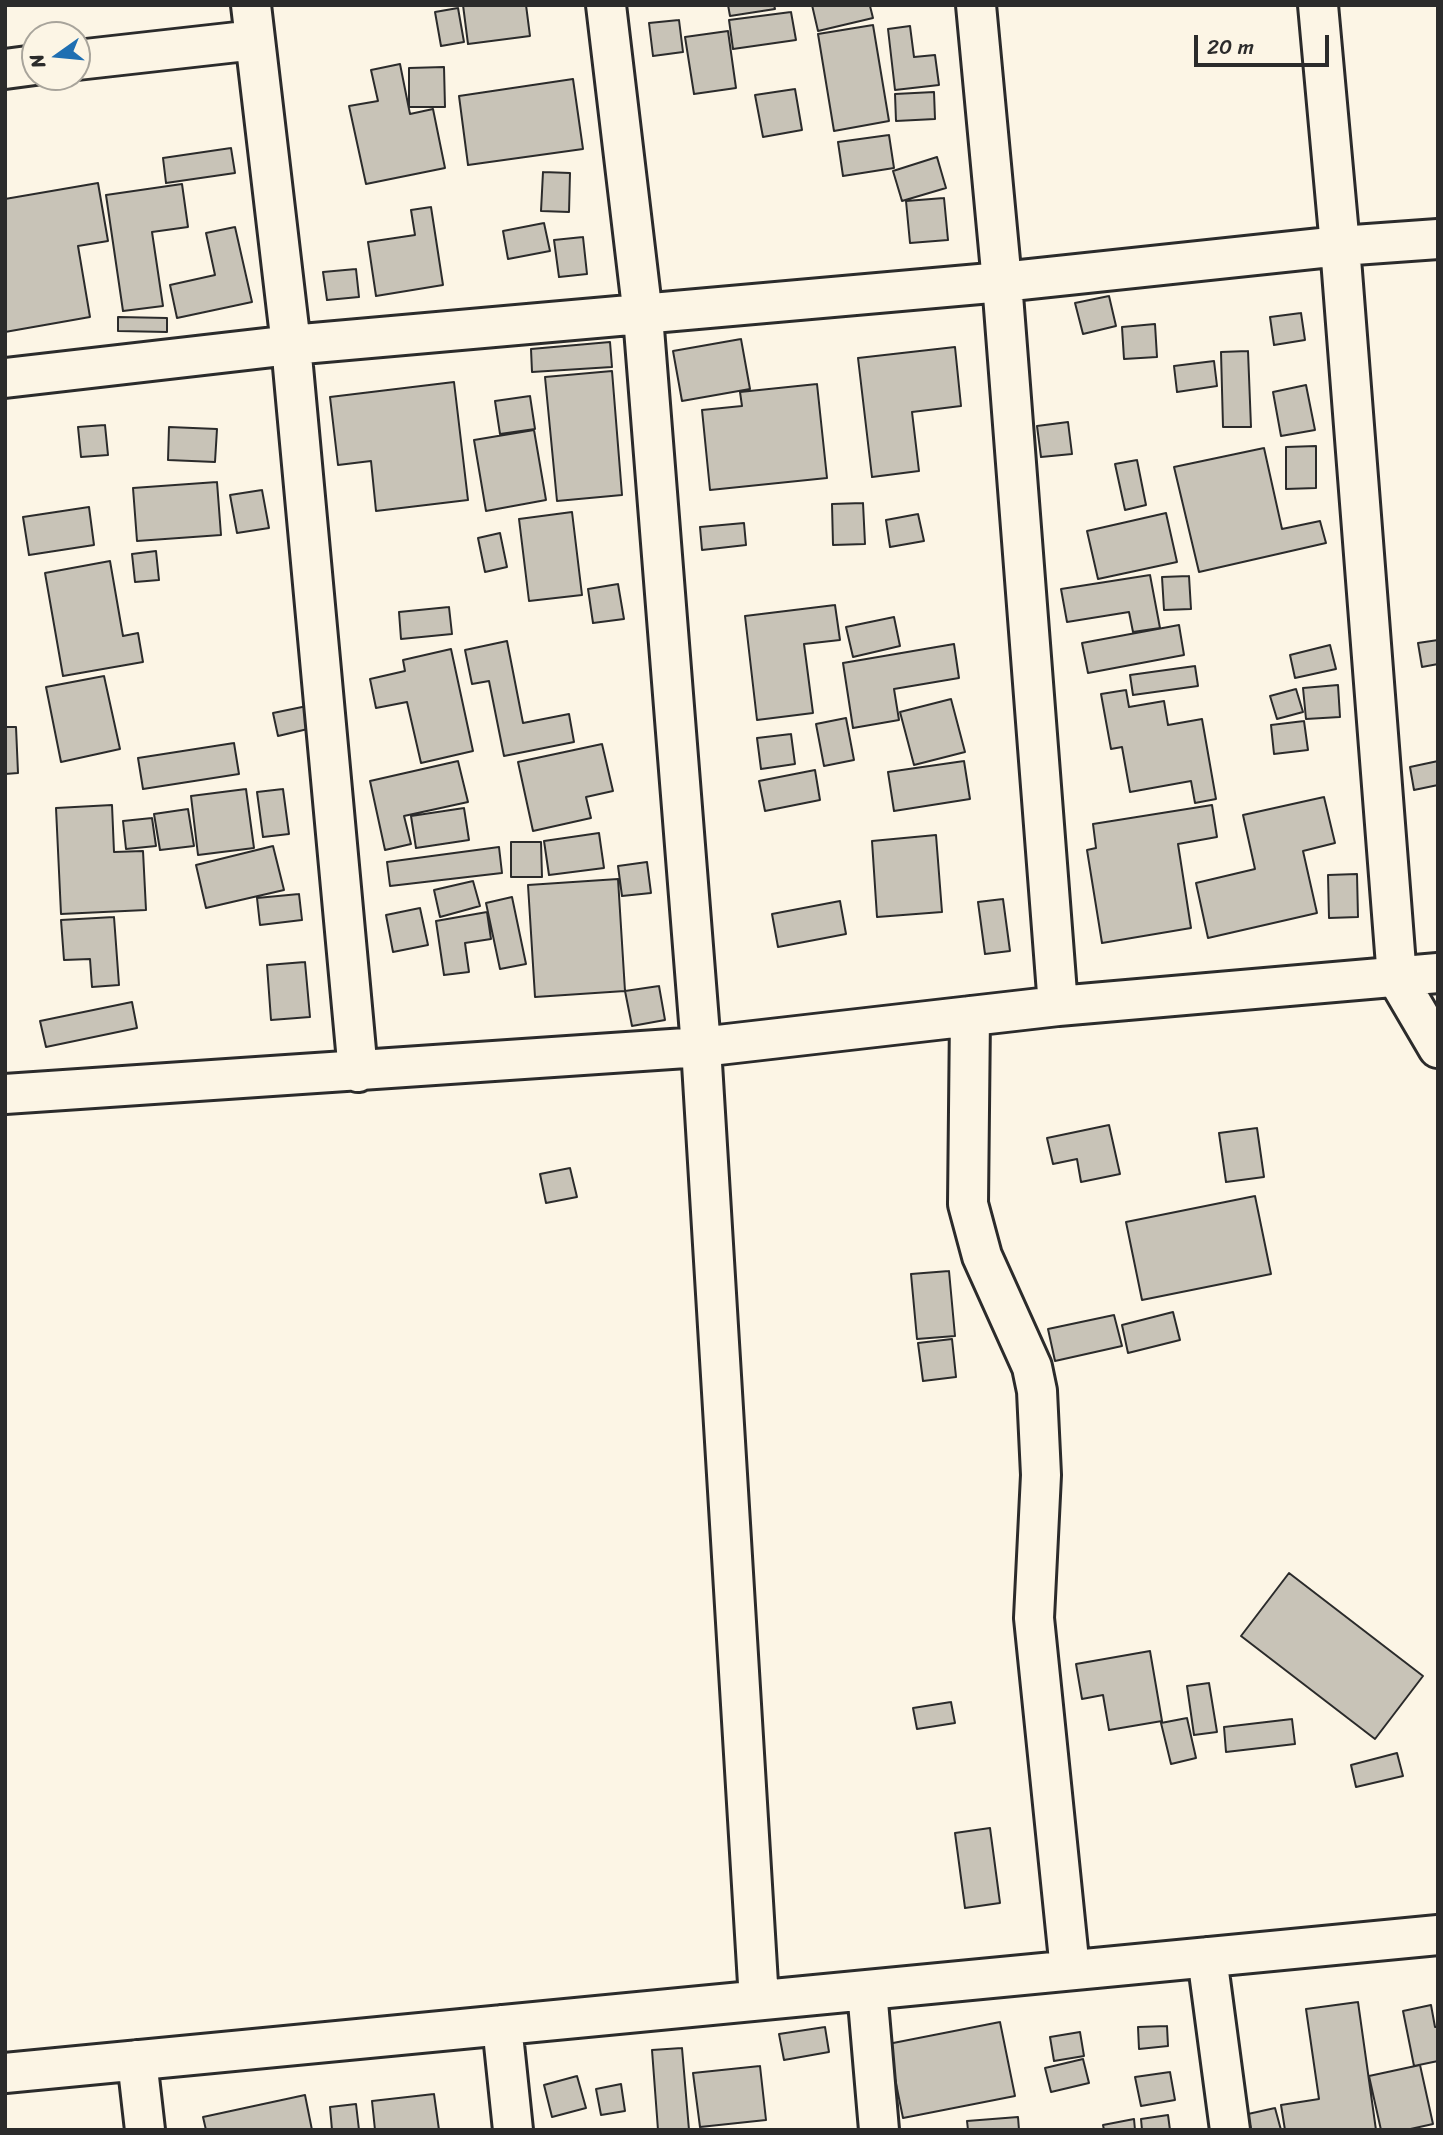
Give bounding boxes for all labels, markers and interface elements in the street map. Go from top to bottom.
north arrow [21,21,91,91]
scale bar [1198,21,1333,65]
text: 20 m [1207,28,1254,66]
text: N [20,50,55,72]

